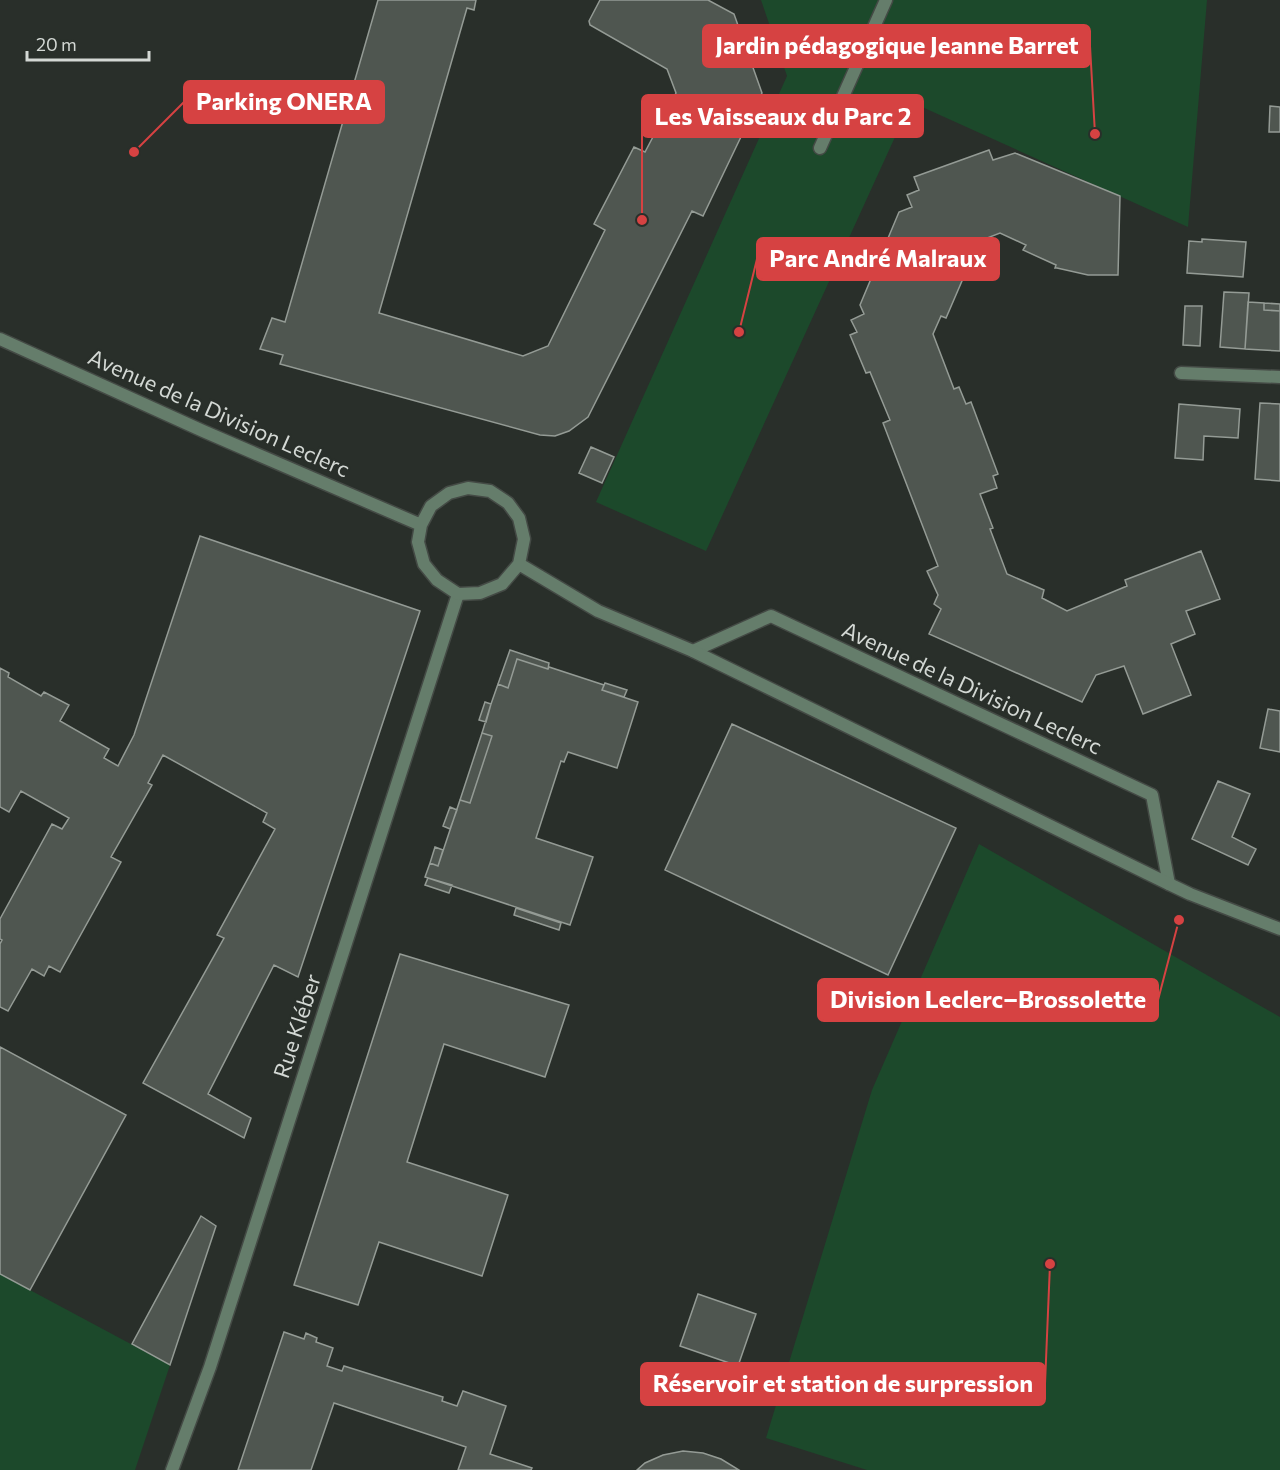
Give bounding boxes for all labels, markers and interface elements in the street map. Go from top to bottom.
scale bar [27,24,148,62]
callout: Jardin pédagogique Jeanne Barret [703,25,1090,67]
text: Jardin pédagogique Jeanne Barret [715,30,1079,59]
text: 20 m [36,33,77,55]
callout: Parking ONERA [184,81,384,123]
text: Parking ONERA [196,86,372,115]
callout: Les Vaisseaux du Parc 2 [642,95,923,137]
text: Les Vaisseaux du Parc 2 [655,101,911,130]
callout: Parc André Malraux [757,238,999,280]
text: Parc André Malraux [769,243,987,272]
street label: Avenue de la Division Leclerc [84,343,354,483]
street label: Avenue de la Division Leclerc [838,615,1106,760]
street label: Rue Kléber [267,970,326,1081]
callout: Division Leclerc–Brossolette [818,979,1158,1021]
text: Division Leclerc–Brossolette [830,984,1146,1013]
callout: Réservoir et station de surpression [641,1363,1045,1405]
text: Réservoir et station de surpression [653,1368,1033,1397]

